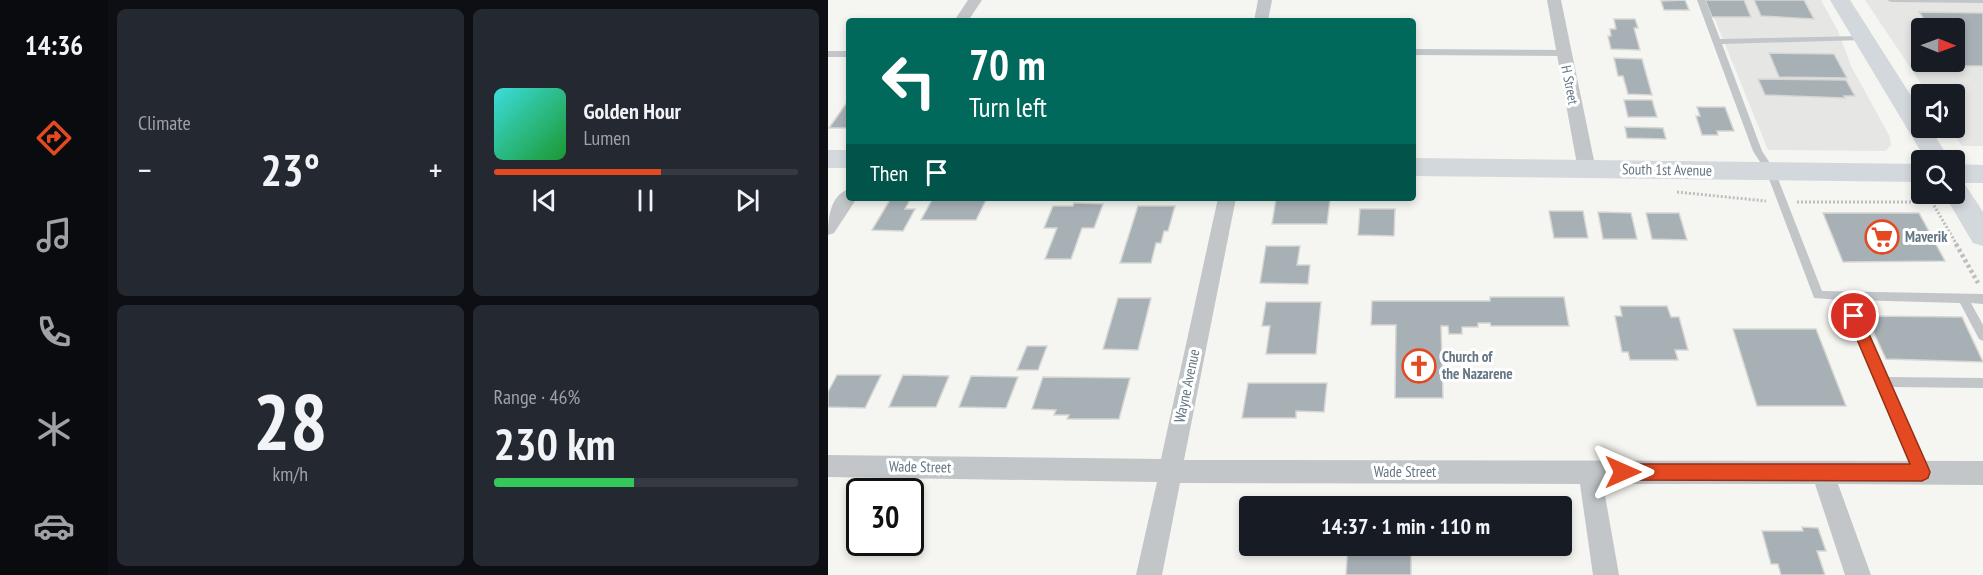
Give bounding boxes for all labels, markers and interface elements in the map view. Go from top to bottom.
north arrow [1911,18,1965,72]
map controls [1911,18,1965,204]
text: 14:36 [25,28,83,62]
text: 70 m [969,37,1046,92]
icon: left [870,42,948,120]
street label: H Street [1557,64,1583,106]
button: sound [1911,84,1965,138]
text: Turn left [969,90,1047,124]
text: Golden Hour [584,97,681,125]
text: Climate [138,110,191,136]
icon: directions [33,117,75,159]
text: Lumen [584,125,630,151]
text: 23° [261,140,320,198]
text: − [138,148,152,191]
text: + [429,148,443,191]
button: search [1911,150,1965,204]
icon: arrive [920,156,953,189]
text: Then [870,159,908,187]
street label: South 1st Avenue [1622,159,1712,180]
icon: previous [528,184,561,217]
icon: pause [629,184,662,217]
icon: next [731,184,764,217]
icon: music [33,214,75,256]
supermarket icon: Maverik [1864,219,1900,255]
place label: Maverik [1905,227,1948,246]
pin [1828,290,1879,341]
icon: arrive [1837,299,1870,332]
icon: phone [33,311,75,353]
street label: Wayne Avenue [1169,347,1204,424]
place label: Church of the Nazarene [1442,347,1513,383]
church icon: Church of the Nazarene [1401,348,1437,384]
text: 28 [253,371,328,472]
text: Range · 46% [494,384,580,410]
icon: climate [33,408,75,450]
text: 230 km [494,414,616,472]
position arrow [1591,440,1655,504]
street label: Wade Street [889,456,951,477]
text: km/h [273,461,308,487]
street label: Wade Street [1374,462,1436,481]
speed limit sign: 30 [846,478,924,556]
icon: car [33,505,75,547]
text: 14:37 · 1 min · 110 m [1321,512,1490,540]

